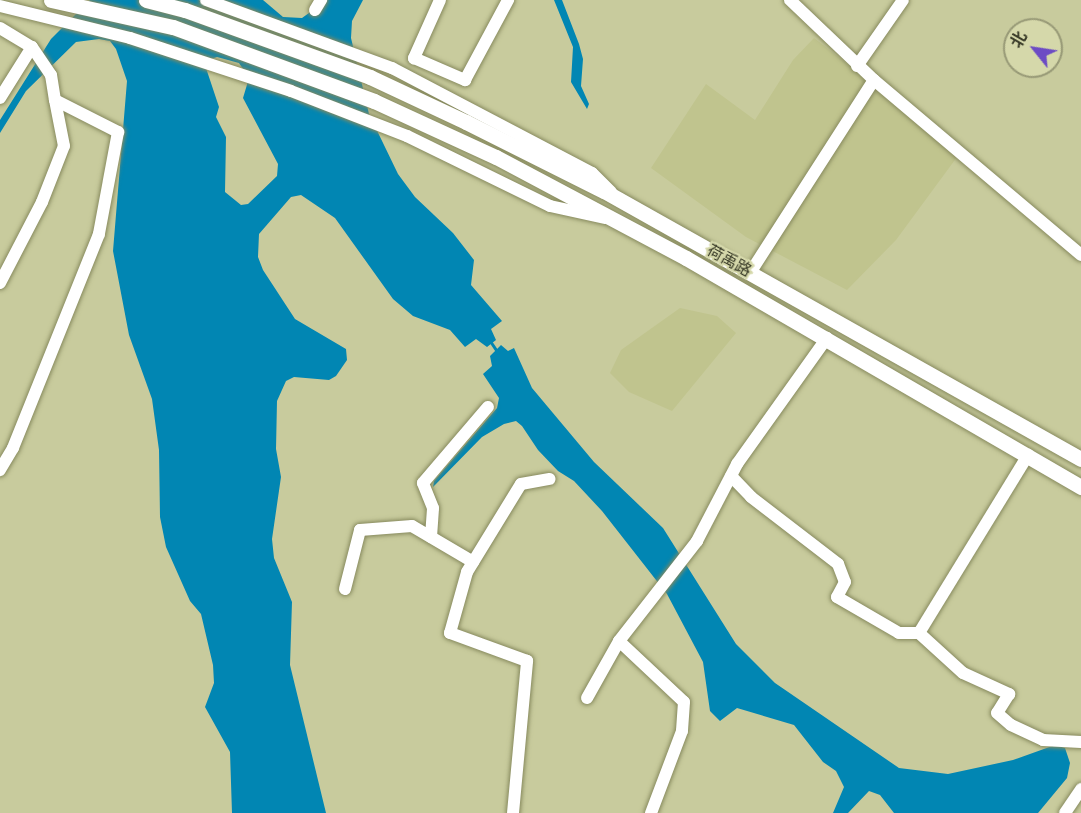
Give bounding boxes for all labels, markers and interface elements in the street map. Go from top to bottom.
north arrow [1003,18,1063,78]
text: 北 [1006,28,1031,51]
street label: 荷禹路 [703,241,755,281]

